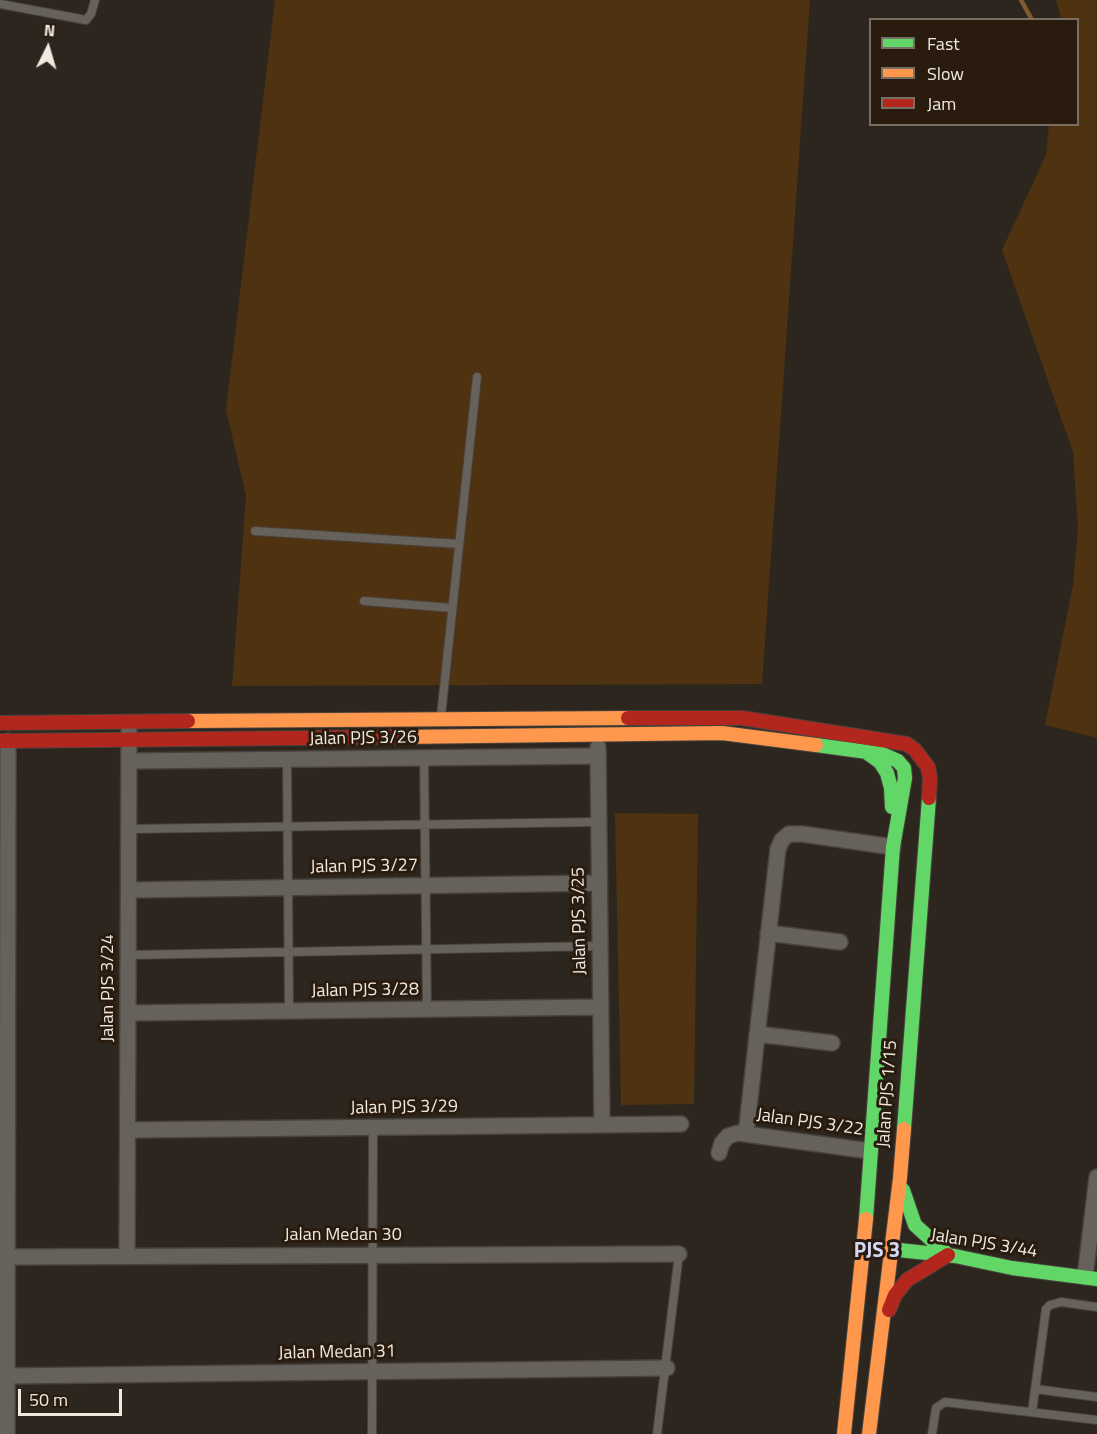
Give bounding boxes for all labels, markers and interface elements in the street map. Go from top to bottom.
north arrow [18,18,78,78]
text: N [43,18,56,43]
legend [869,18,1079,126]
text: Fast [927,30,960,57]
text: Slow [927,60,964,87]
text: Jam [927,90,956,117]
street label: Jalan PJS 3/26 [309,727,417,751]
street label: Jalan PJS 3/27 [310,855,418,879]
street label: Jalan PJS 3/25 [568,867,592,975]
street label: Jalan PJS 3/24 [98,934,120,1042]
street label: Jalan PJS 3/28 [311,979,419,1003]
street label: Jalan PJS 1/15 [873,1039,903,1149]
street label: Jalan PJS 3/29 [350,1096,458,1120]
street label: Jalan PJS 3/22 [755,1105,865,1141]
street label: Jalan Medan 30 [284,1225,402,1247]
street label: Jalan PJS 3/44 [929,1225,1039,1263]
district label: PJS 3 [854,1239,900,1265]
street label: Jalan Medan 31 [278,1341,396,1365]
scale bar [21,1377,124,1415]
text: 50 m [29,1386,68,1413]

